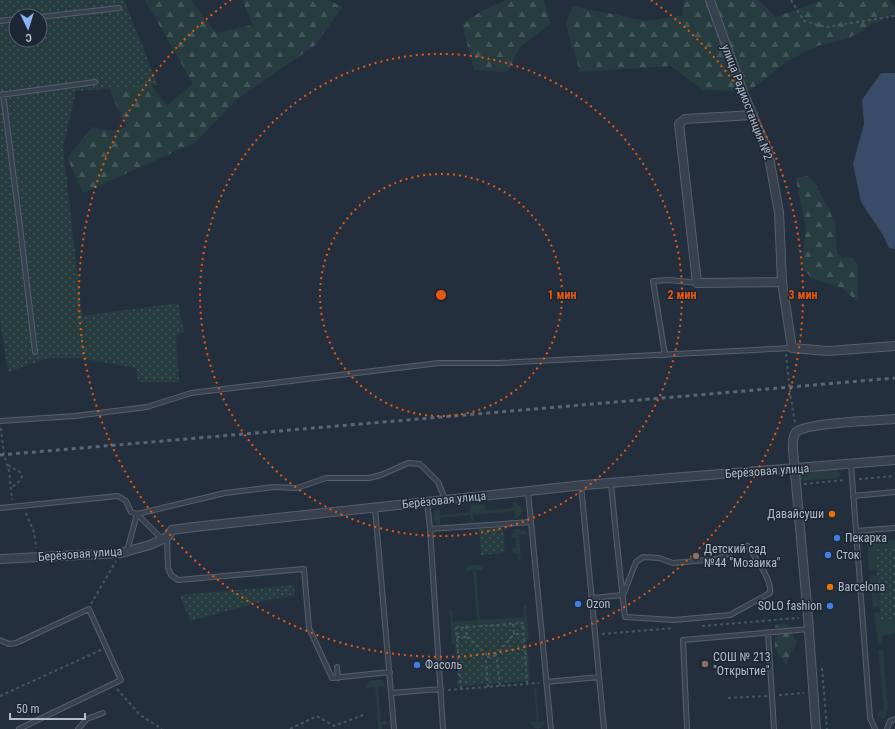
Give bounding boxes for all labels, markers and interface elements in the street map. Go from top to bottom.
north arrow [8,8,48,48]
text: С [25,31,32,44]
street label: улица Радиостанция №2 [718,42,776,162]
centre of rings [434,288,448,302]
text: 1 мин [548,288,576,302]
text: 2 мин [668,288,696,302]
text: 3 мин [789,288,817,302]
street label: Берёзовая улица [724,461,810,481]
street label: Берёзовая улица [401,489,487,511]
place label: Давайсуши [767,507,824,521]
marker: Давайсуши [827,509,837,519]
place label: Пекарка [845,531,887,545]
marker: Пекарка [832,533,842,543]
place label: Детский сад №44 "Мозаика" [704,542,781,570]
street label: Берёзовая улица [37,544,123,564]
place label: Сток [836,548,860,562]
marker: Сток [823,550,833,560]
marker: Детский сад №44 "Мозаика" [691,551,701,561]
place label: Barcelona [838,580,886,594]
marker: Barcelona [825,582,835,592]
place label: Ozon [586,597,610,611]
marker: Ozon [573,599,583,609]
place label: SOLO fashion [758,599,822,613]
marker: SOLO fashion [825,601,835,611]
place label: СОШ № 213 "Открытие" [713,650,771,678]
place label: Фасоль [425,658,462,672]
marker: СОШ № 213 "Открытие" [700,659,710,669]
marker: Фасоль [412,660,422,670]
scale bar [10,695,85,721]
text: 50 m [16,702,40,716]

